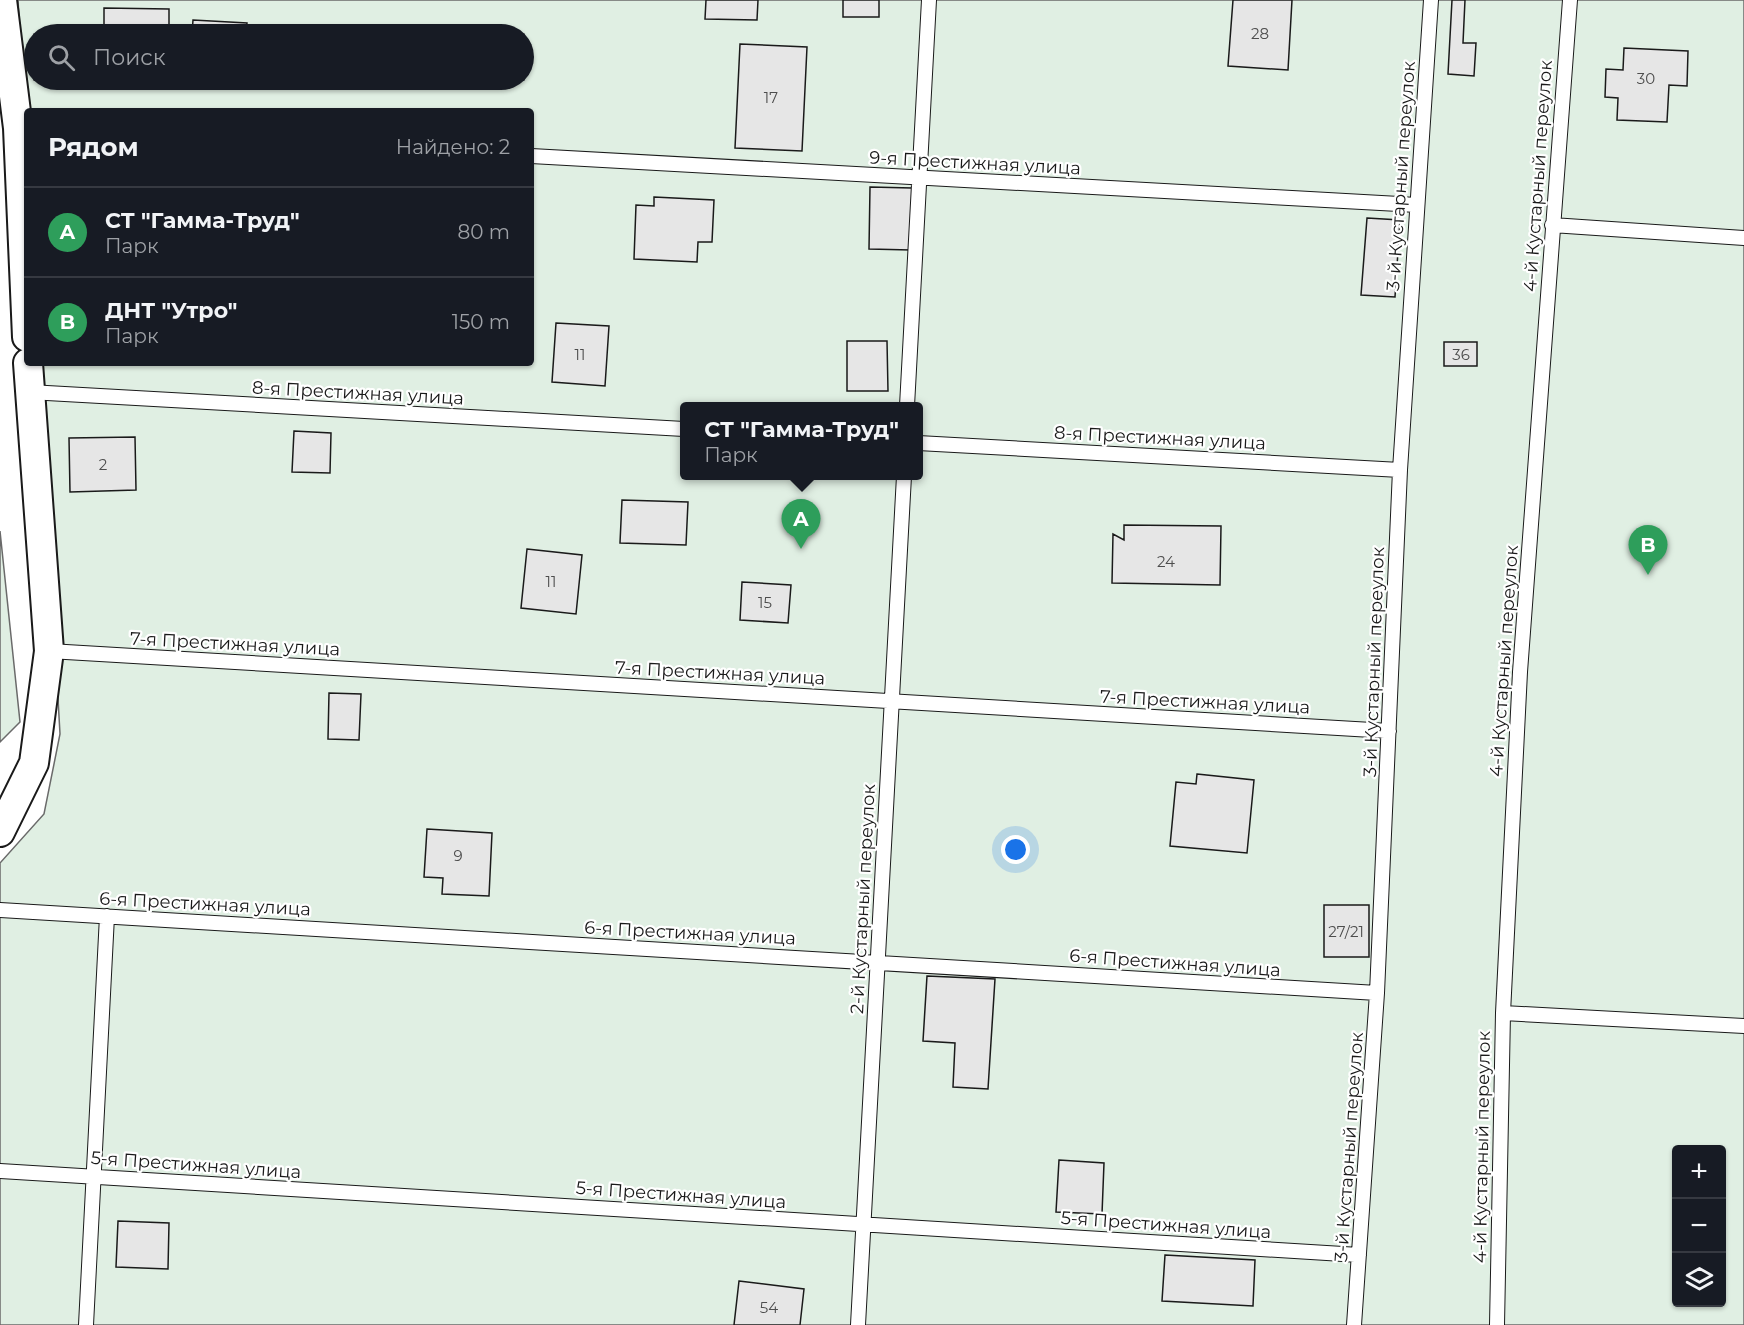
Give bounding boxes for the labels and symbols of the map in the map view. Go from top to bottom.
house number: 28 [1251,24,1269,43]
street label: 4-й Кустарный переулок [1519,59,1557,293]
street label: 3-й Кустарный переулок [1382,60,1420,292]
house number: 30 [1637,69,1655,88]
house number: 17 [764,88,778,107]
street label: 9-я Престижная улица [869,146,1081,180]
house number: 11 [575,345,585,364]
house number: 36 [1452,345,1470,364]
street label: 8-я Престижная улица [252,376,464,410]
street label: 8-я Престижная улица [1054,421,1266,455]
house number: 2 [99,455,107,474]
pin: A [782,500,820,549]
pin: B [1628,526,1668,575]
street label: 4-й Кустарный переулок [1485,544,1523,778]
street label: 3-й Кустарный переулок [1359,546,1389,777]
house number: 24 [1157,552,1175,571]
house number: 11 [546,572,556,591]
house number: 15 [758,593,772,612]
street label: 7-я Престижная улица [129,628,341,660]
street label: 7-я Престижная улица [614,657,826,689]
street label: 7-я Престижная улица [1099,686,1311,718]
street label: 2-й Кустарный переулок [846,783,880,1015]
your location [1001,835,1030,864]
house number: 9 [453,846,463,865]
street label: 6-я Престижная улица [99,887,311,921]
street label: 6-я Престижная улица [584,916,796,950]
house number: 27/21 [1328,922,1364,941]
street label: 6-я Престижная улица [1069,945,1281,981]
street label: 4-й Кустарный переулок [1469,1030,1495,1263]
street label: 3-й Кустарный переулок [1330,1031,1368,1263]
street label: 5-я Престижная улица [90,1147,302,1183]
street label: 5-я Престижная улица [575,1177,787,1213]
street label: 5-я Престижная улица [1060,1207,1272,1243]
house number: 54 [760,1298,778,1317]

